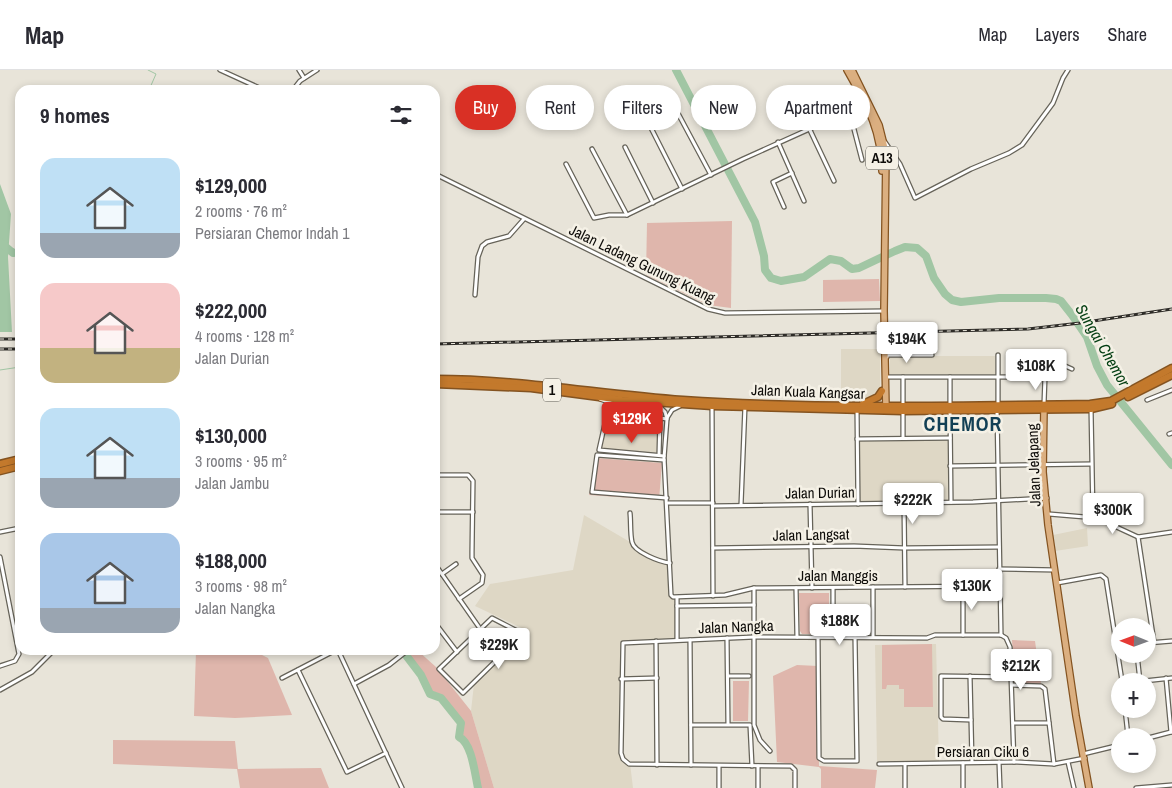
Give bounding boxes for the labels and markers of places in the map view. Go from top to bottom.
pin: $194K [872,322,942,364]
pin: $108K [1001,348,1071,391]
pin: $129K [597,402,667,444]
pin: $222K [878,482,948,525]
pin: $300K [1078,492,1148,535]
pin: $130K [937,568,1007,611]
pin: $188K [805,604,875,646]
pin: $229K [464,628,534,670]
pin: $212K [986,648,1056,691]

